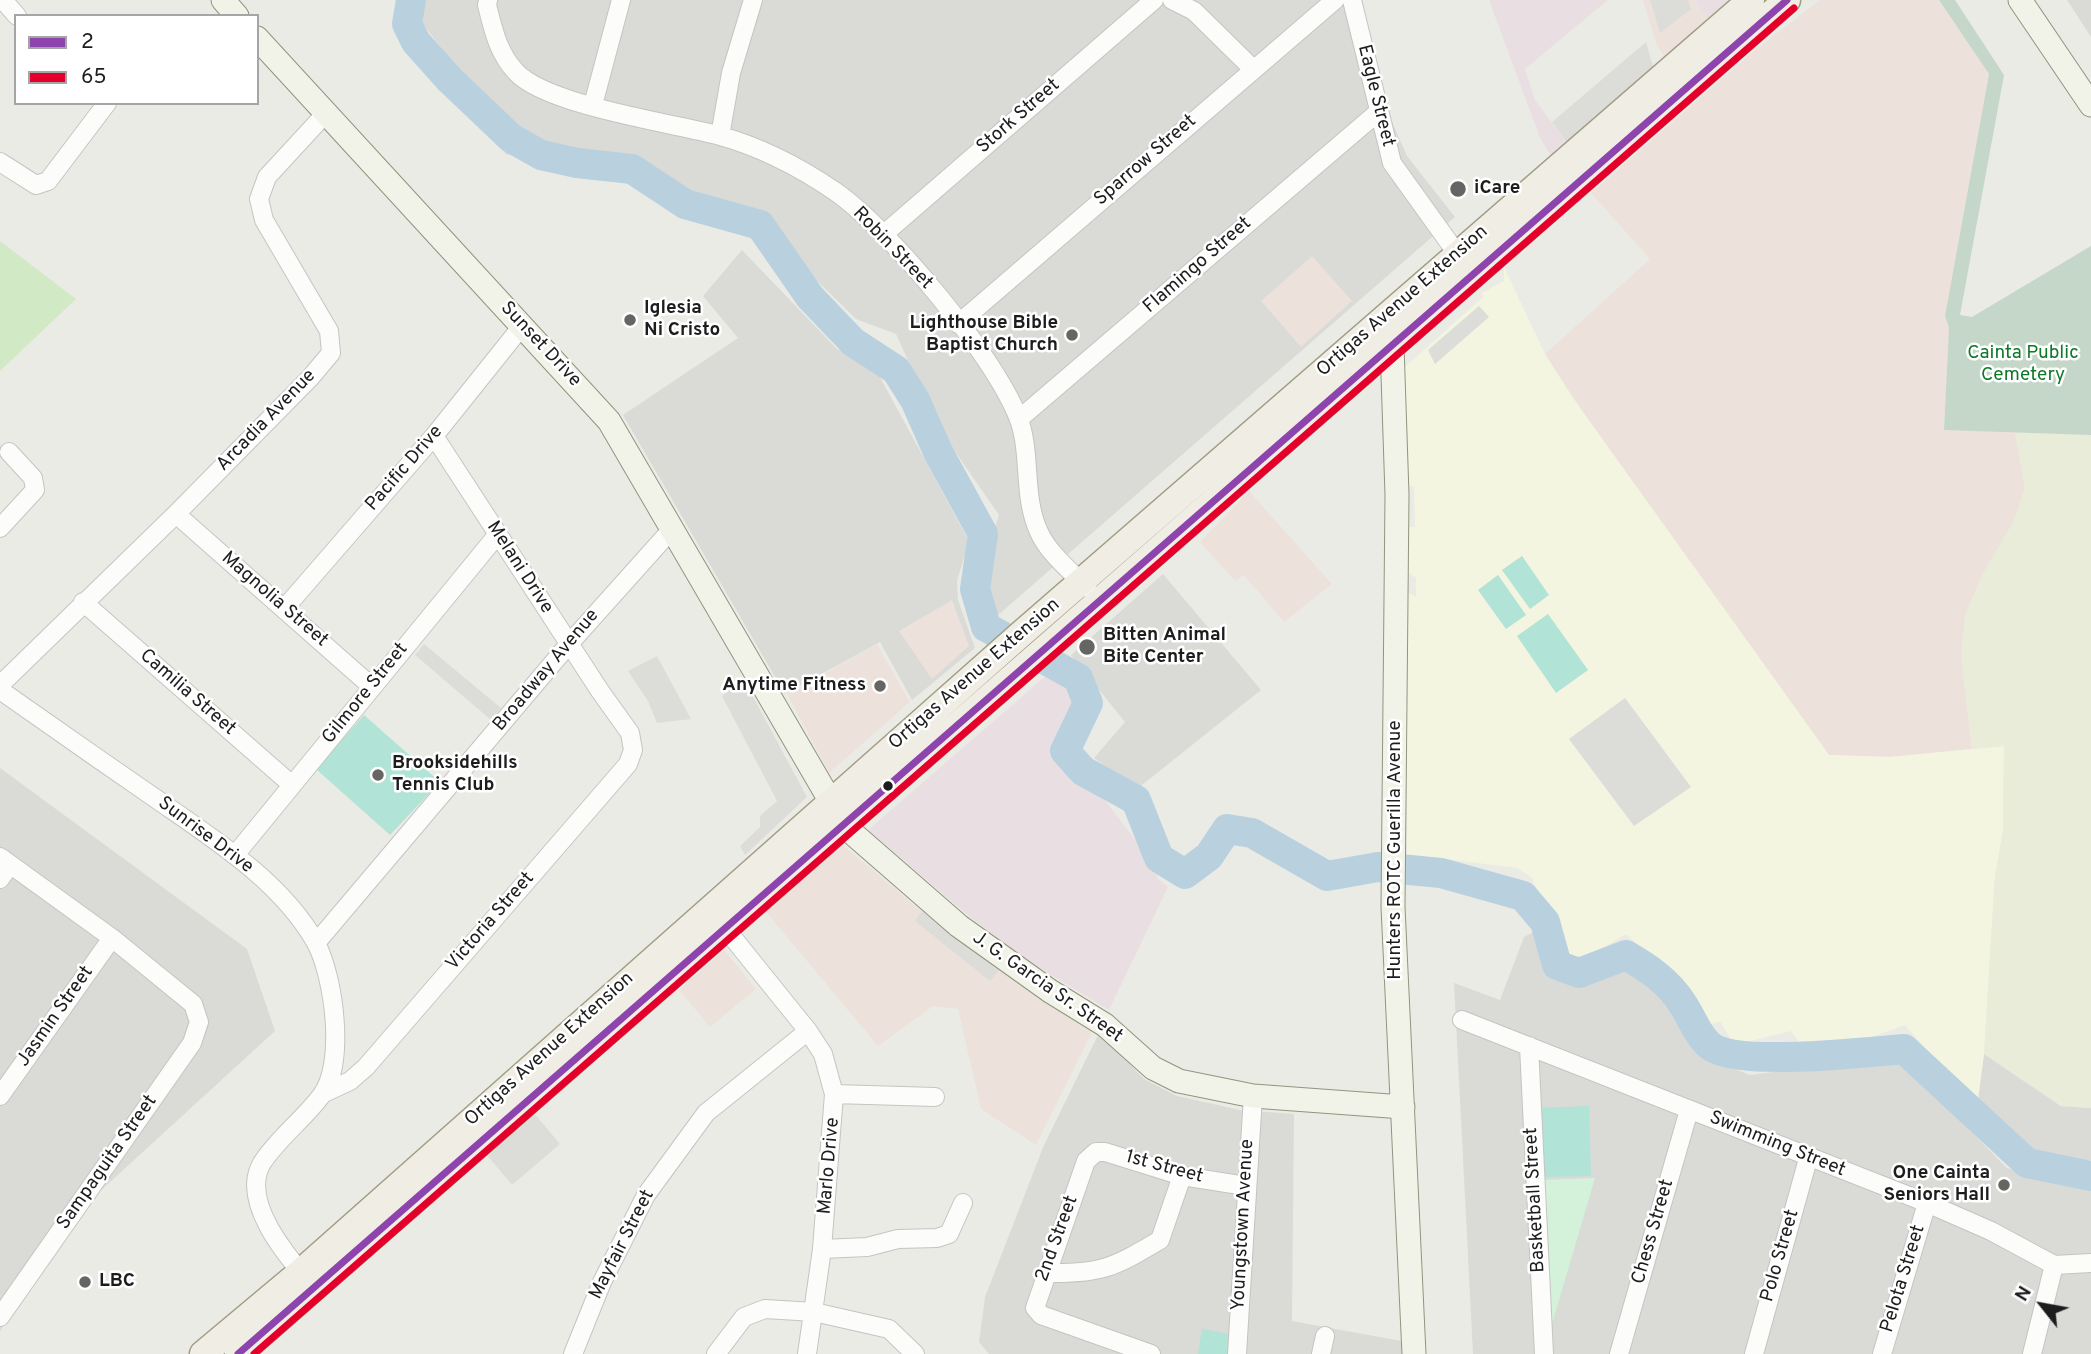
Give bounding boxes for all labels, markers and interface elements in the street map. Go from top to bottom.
legend [14,14,259,105]
text: 2 [81,29,94,56]
street label: Eagle Street [1351,43,1399,149]
text: 65 [81,64,107,91]
street label: Stork Street [973,75,1065,159]
street label: Sparrow Street [1090,111,1202,211]
place label: iCare [1474,178,1520,200]
marker: iCare [1448,179,1468,199]
street label: Robin Street [847,203,937,295]
street label: Flamingo Street [1139,213,1257,319]
street label: Ortigas Avenue Extension [1313,221,1493,383]
street label: Sunset Drive [495,298,585,392]
place label: Iglesia Ni Cristo [644,298,720,342]
marker: Iglesia Ni Cristo [622,312,638,328]
place label: Lighthouse Bible Baptist Church [909,313,1058,357]
marker: Lighthouse Bible Baptist Church [1064,327,1080,343]
park label: Cainta Public Cemetery [1967,343,2079,387]
street label: Arcadia Avenue [213,365,321,477]
street label: Pacific Drive [362,421,448,517]
street label: Melani Drive [481,517,557,619]
street label: Magnolia Street [216,547,332,653]
street label: Ortigas Avenue Extension [885,594,1065,756]
street label: Broadway Avenue [489,605,605,737]
place label: Bitten Animal Bite Center [1103,625,1226,669]
marker: Bitten Animal Bite Center [1077,637,1097,657]
street label: Gilmore Street [318,639,414,749]
street label: Camilia Street [134,645,240,741]
place label: Anytime Fitness [722,675,866,697]
marker: Anytime Fitness [872,678,888,694]
street label: Hunters ROTC Guerilla Avenue [1385,720,1407,980]
place label: Brooksidehills Tennis Club [392,753,518,797]
marker: Brooksidehills Tennis Club [370,767,386,783]
unlabelled marker [881,779,895,793]
street label: Sunrise Drive [153,793,257,879]
street label: Victoria Street [442,868,540,976]
street label: J. G. Garcia Sr. Street [967,927,1127,1049]
street label: Jasmin Street [13,962,99,1072]
street label: Ortigas Avenue Extension [461,968,639,1132]
street label: Sampaguita Street [53,1091,163,1235]
street label: Swimming Street [1706,1107,1848,1183]
street label: Marlo Drive [814,1117,846,1215]
street label: Basketball Street [1521,1127,1551,1273]
street label: Youngstown Avenue [1228,1139,1260,1311]
street label: 1st Street [1123,1147,1205,1189]
place label: One Cainta Seniors Hall [1884,1163,1990,1207]
street label: Chess Street [1628,1177,1680,1287]
marker: One Cainta Seniors Hall [1996,1177,2012,1193]
street label: Mayfair Street [586,1186,660,1304]
street label: 2nd Street [1032,1193,1084,1285]
street label: Polo Street [1757,1207,1805,1305]
street label: Pelota Street [1877,1222,1931,1336]
north arrow [2007,1270,2077,1340]
place label: LBC [99,1271,135,1293]
marker: LBC [77,1274,93,1290]
text: N [2010,1282,2038,1306]

